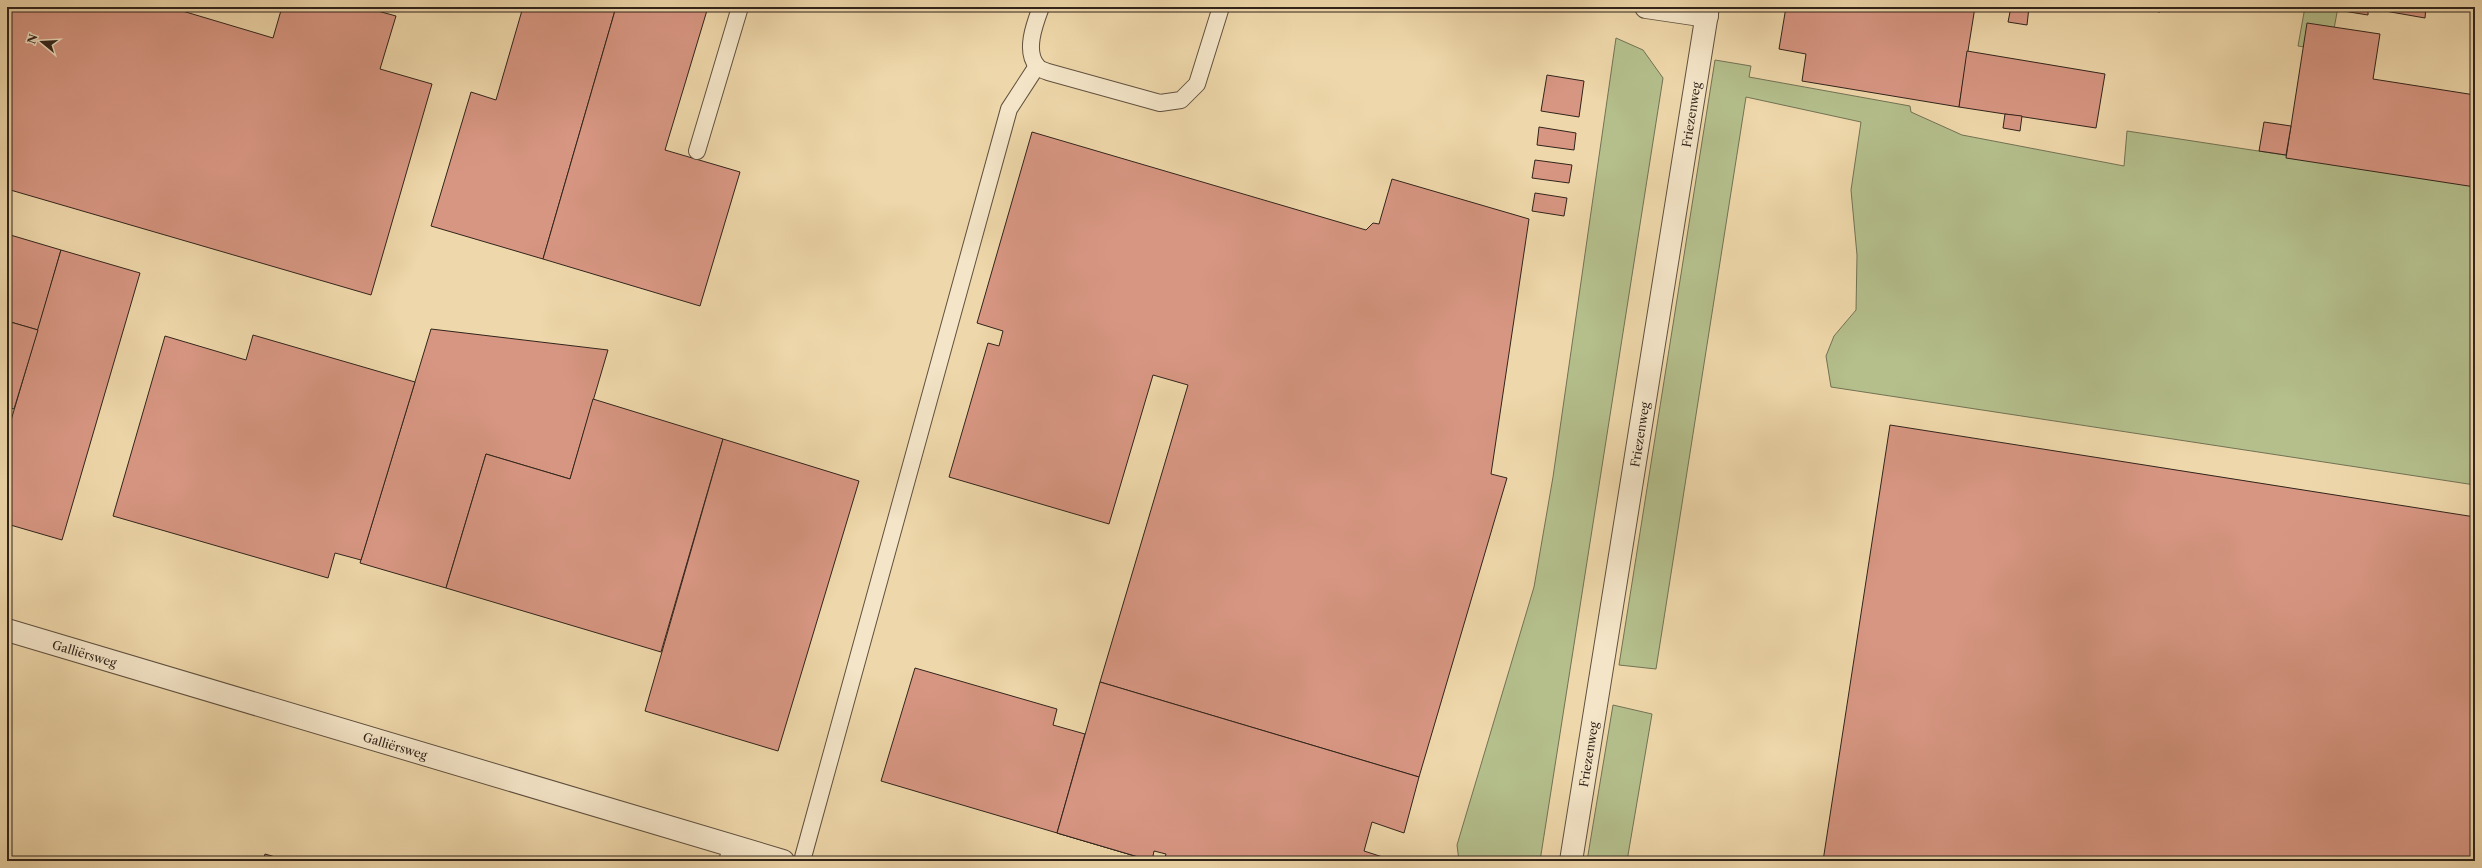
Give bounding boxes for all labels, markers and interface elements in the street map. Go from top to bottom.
north arrow [22,22,62,62]
text: N [24,32,41,46]
street label: Friezenweg [1678,80,1703,148]
street label: Friezenweg [1627,400,1652,468]
street label: Galliërsweg [51,636,119,670]
street label: Friezenweg [1575,720,1601,788]
street label: Galliërsweg [361,729,430,762]

